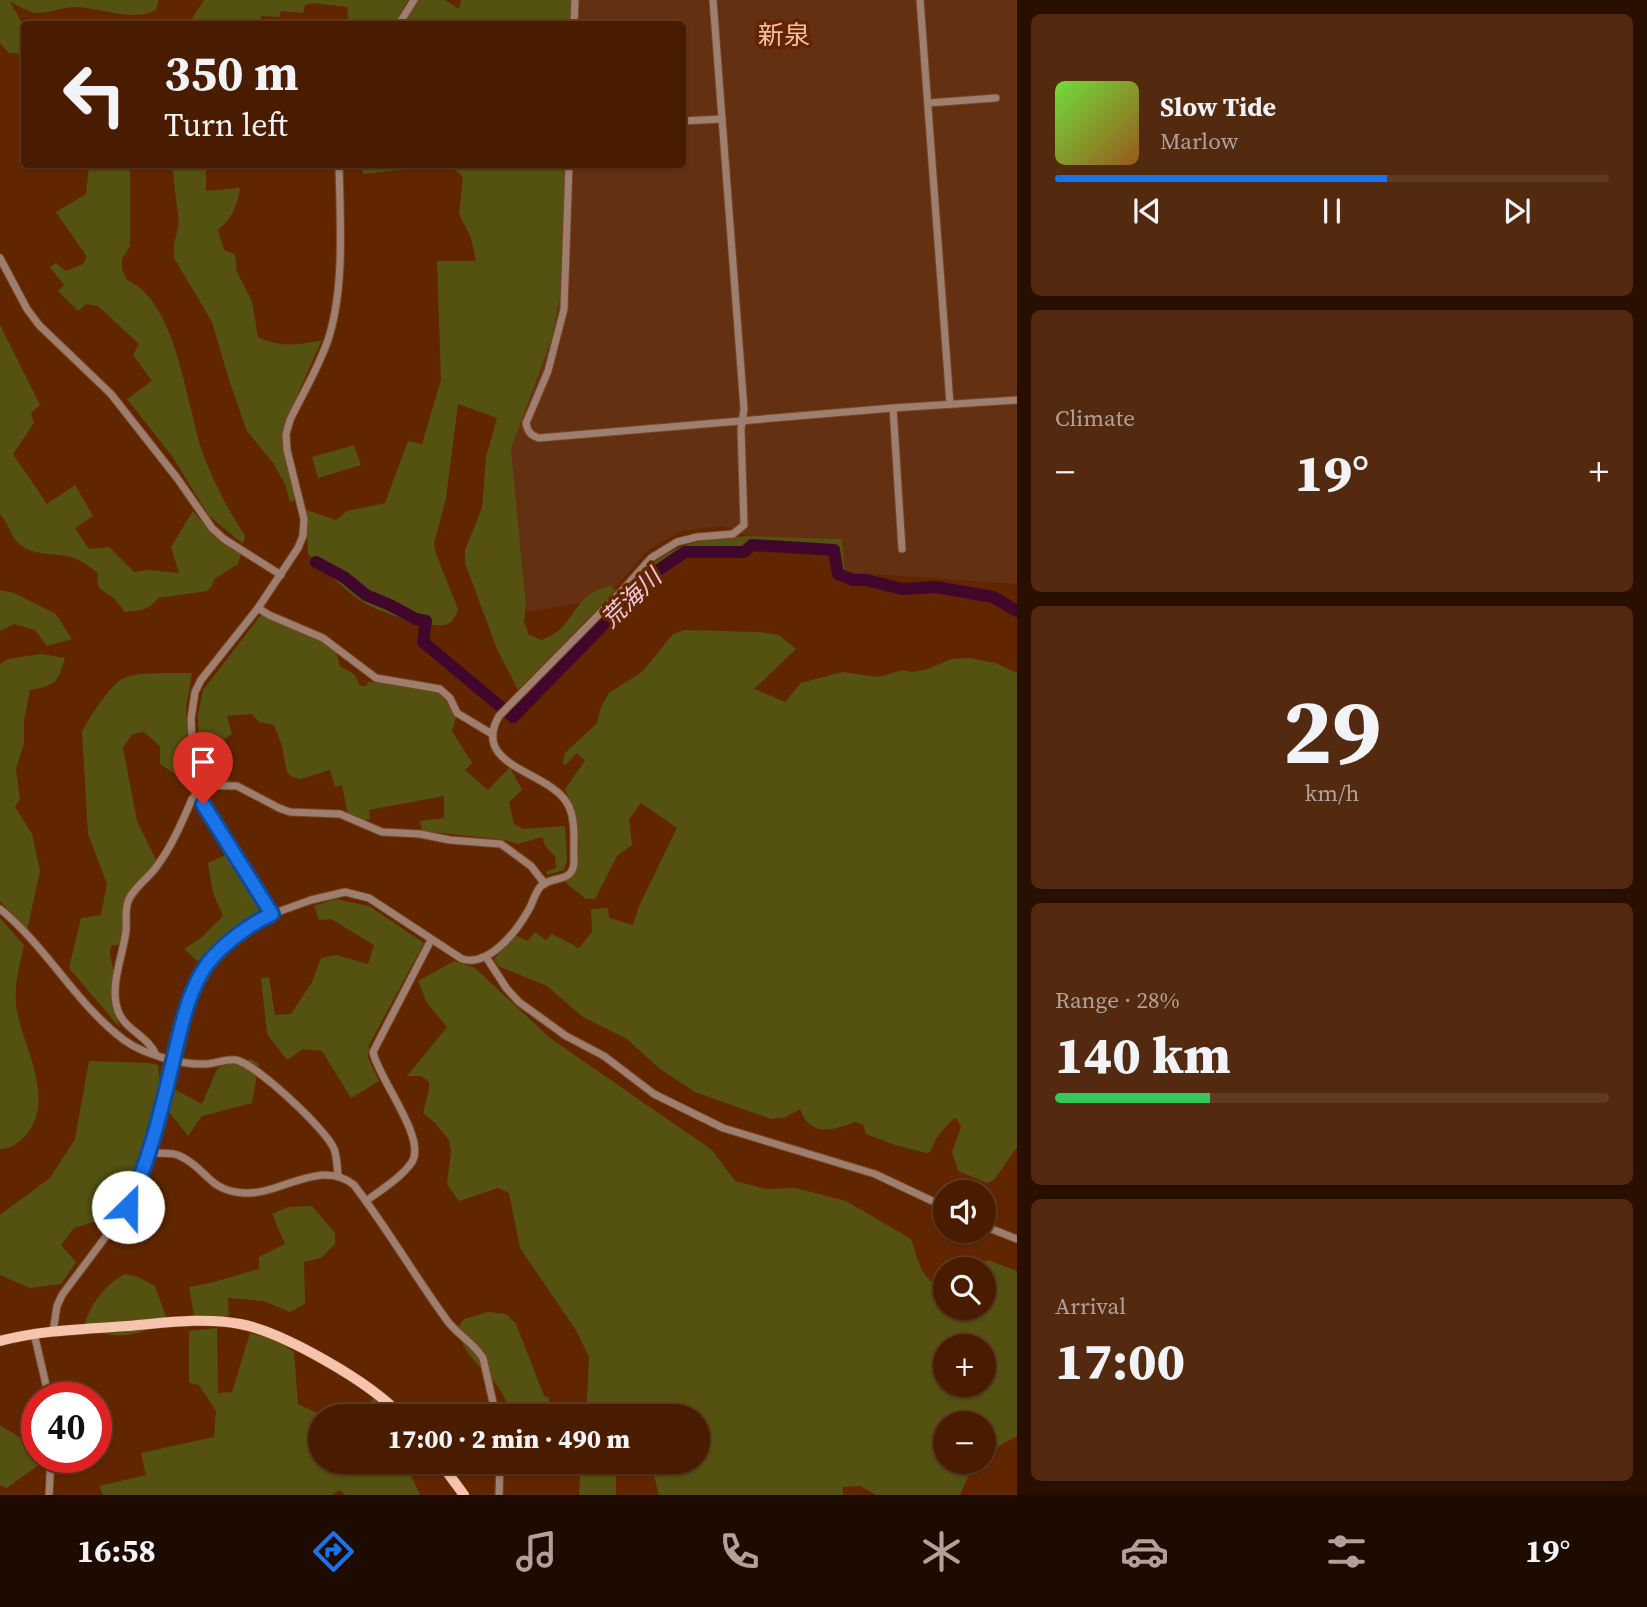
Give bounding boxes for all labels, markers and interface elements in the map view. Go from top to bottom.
district label: 新泉 [758,17,810,53]
text: 350 m [164,39,299,106]
icon: left [49,49,140,140]
text: Slow Tide [1160,89,1276,125]
text: Turn left [164,103,288,147]
text: Marlow [1160,125,1238,157]
icon: previous [1128,192,1166,230]
icon: pause [1313,192,1351,230]
icon: next [1498,192,1536,230]
text: Climate [1055,402,1135,434]
text: 19° [1295,437,1369,508]
text: − [1055,446,1075,498]
text: + [1589,446,1609,498]
water label: 荒海川 [594,559,671,635]
text: 29 [1283,669,1381,793]
pin [173,732,233,804]
icon: arrive [184,743,222,781]
text: km/h [1305,777,1359,809]
text: Range · 28% [1055,984,1180,1016]
text: 140 km [1055,1019,1231,1090]
position arrow [91,1170,165,1244]
map controls [933,1180,996,1474]
button: sound [933,1180,996,1243]
button: search [933,1257,996,1320]
text: Arrival [1055,1290,1126,1322]
text: 17:00 [1055,1325,1185,1396]
button: + [933,1334,996,1397]
speed limit sign: 40 [21,1382,112,1473]
button: − [933,1411,996,1474]
text: 17:00 · 2 min · 490 m [388,1421,630,1457]
icon: directions [309,1527,358,1576]
icon: music [512,1527,561,1576]
icon: phone [715,1527,764,1576]
icon: climate [917,1527,966,1576]
icon: car [1120,1527,1169,1576]
icon: filters [1322,1527,1371,1576]
text: 16:58 [77,1529,156,1573]
text: 19° [1525,1529,1570,1573]

